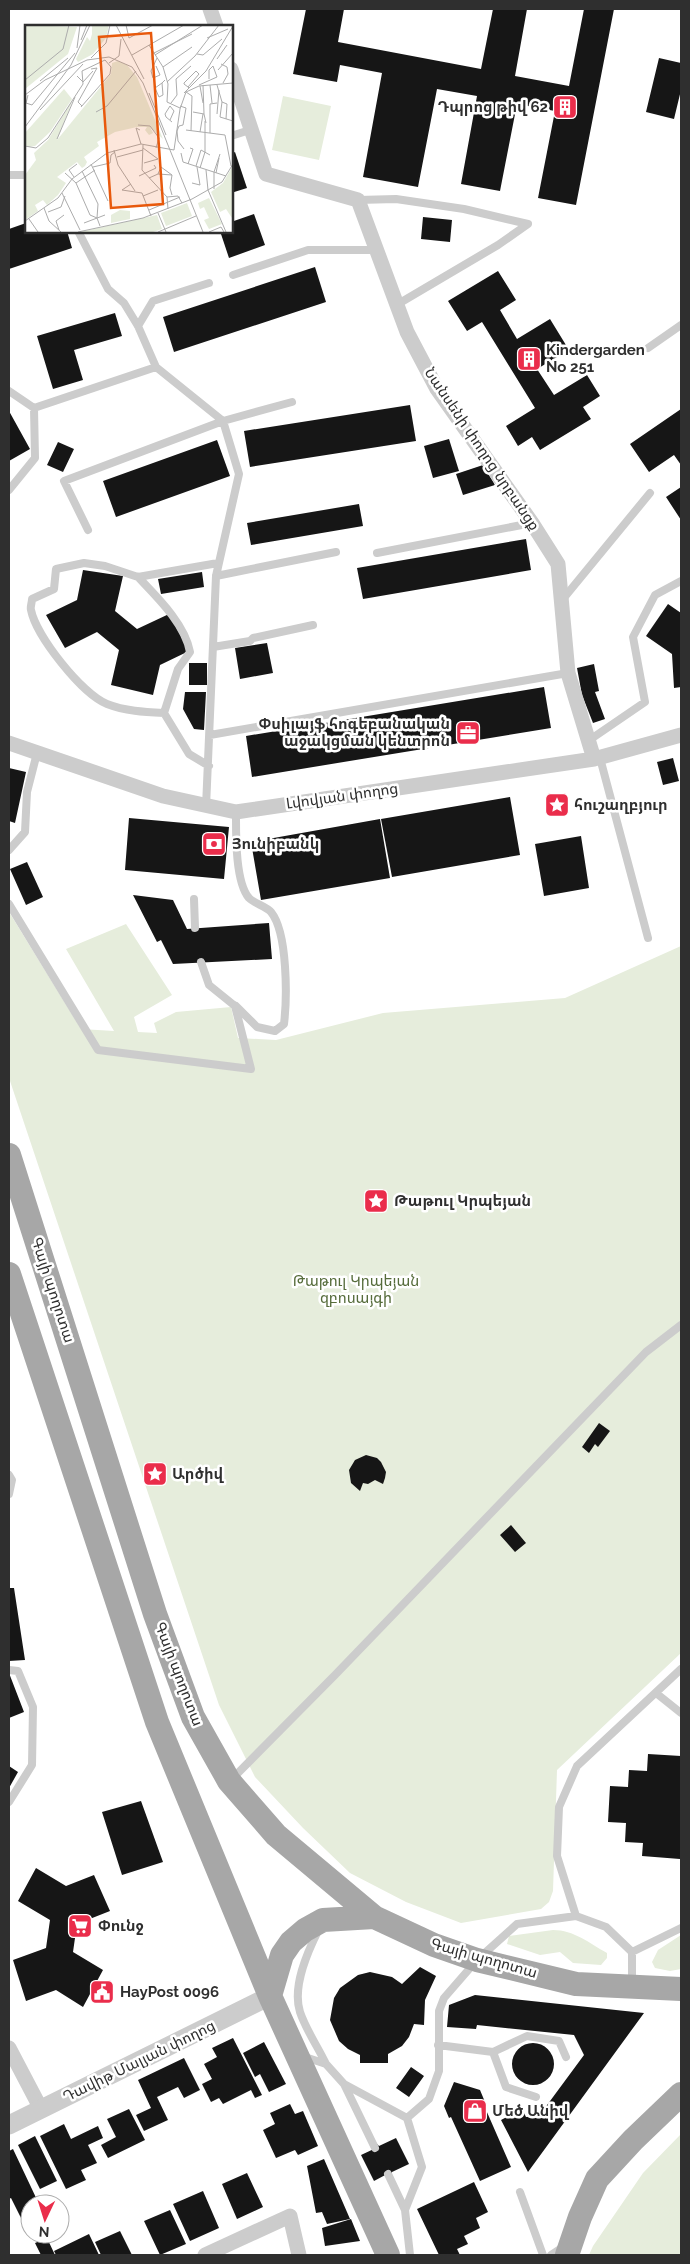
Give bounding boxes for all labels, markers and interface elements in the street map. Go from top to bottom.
inset map [25,25,232,232]
building icon: Դպրոց թիվ 62 [552,94,578,120]
place label: Դպրոց թիվ 62 [438,98,548,116]
place label: Kindergarden No 251 [546,341,645,376]
building icon: Kindergarden No 251 [516,346,542,372]
street label: Նանսենի փողոց նրբանցք [421,364,543,534]
place label: Փսիլայֆ հոգեբանական աջակցման կենտրոն [258,715,450,750]
office icon: Փսիլայֆ հոգեբանական աջակցման կենտրոն [455,720,481,746]
street label: Լվովյան փողոց [285,779,399,813]
place icon: հուշաղբյուր [544,792,570,818]
place label: հուշաղբյուր [574,796,668,814]
bank icon: Յունիբանկ [201,831,227,857]
place label: Յունիբանկ [232,835,319,853]
place icon: Թաթուլ Կրպեյան [363,1188,389,1214]
place label: Թաթուլ Կրպեյան [394,1192,531,1210]
street label: Գայի պողոտա [27,1235,79,1345]
park label: Թաթուլ Կրպեյան զբոսայգի [293,1272,419,1307]
place icon: Արծիվ [142,1461,168,1487]
place label: Արծիվ [172,1465,224,1483]
street label: Գայի պողոտա [151,1619,207,1729]
supermarket icon: Փունջ [67,1913,93,1939]
place label: Փունջ [98,1917,143,1935]
street label: Գայի պողոտա [429,1934,539,1982]
public building icon: HayPost 0096 [89,1979,115,2005]
place label: HayPost 0096 [120,1983,219,2001]
street label: Դավիթ Մալյան փողոց [60,2016,218,2106]
shop icon: Մեծ Անիվ [462,2098,488,2124]
place label: Մեծ Անիվ [492,2102,570,2120]
north arrow [20,2194,70,2244]
text: N [38,2224,50,2240]

